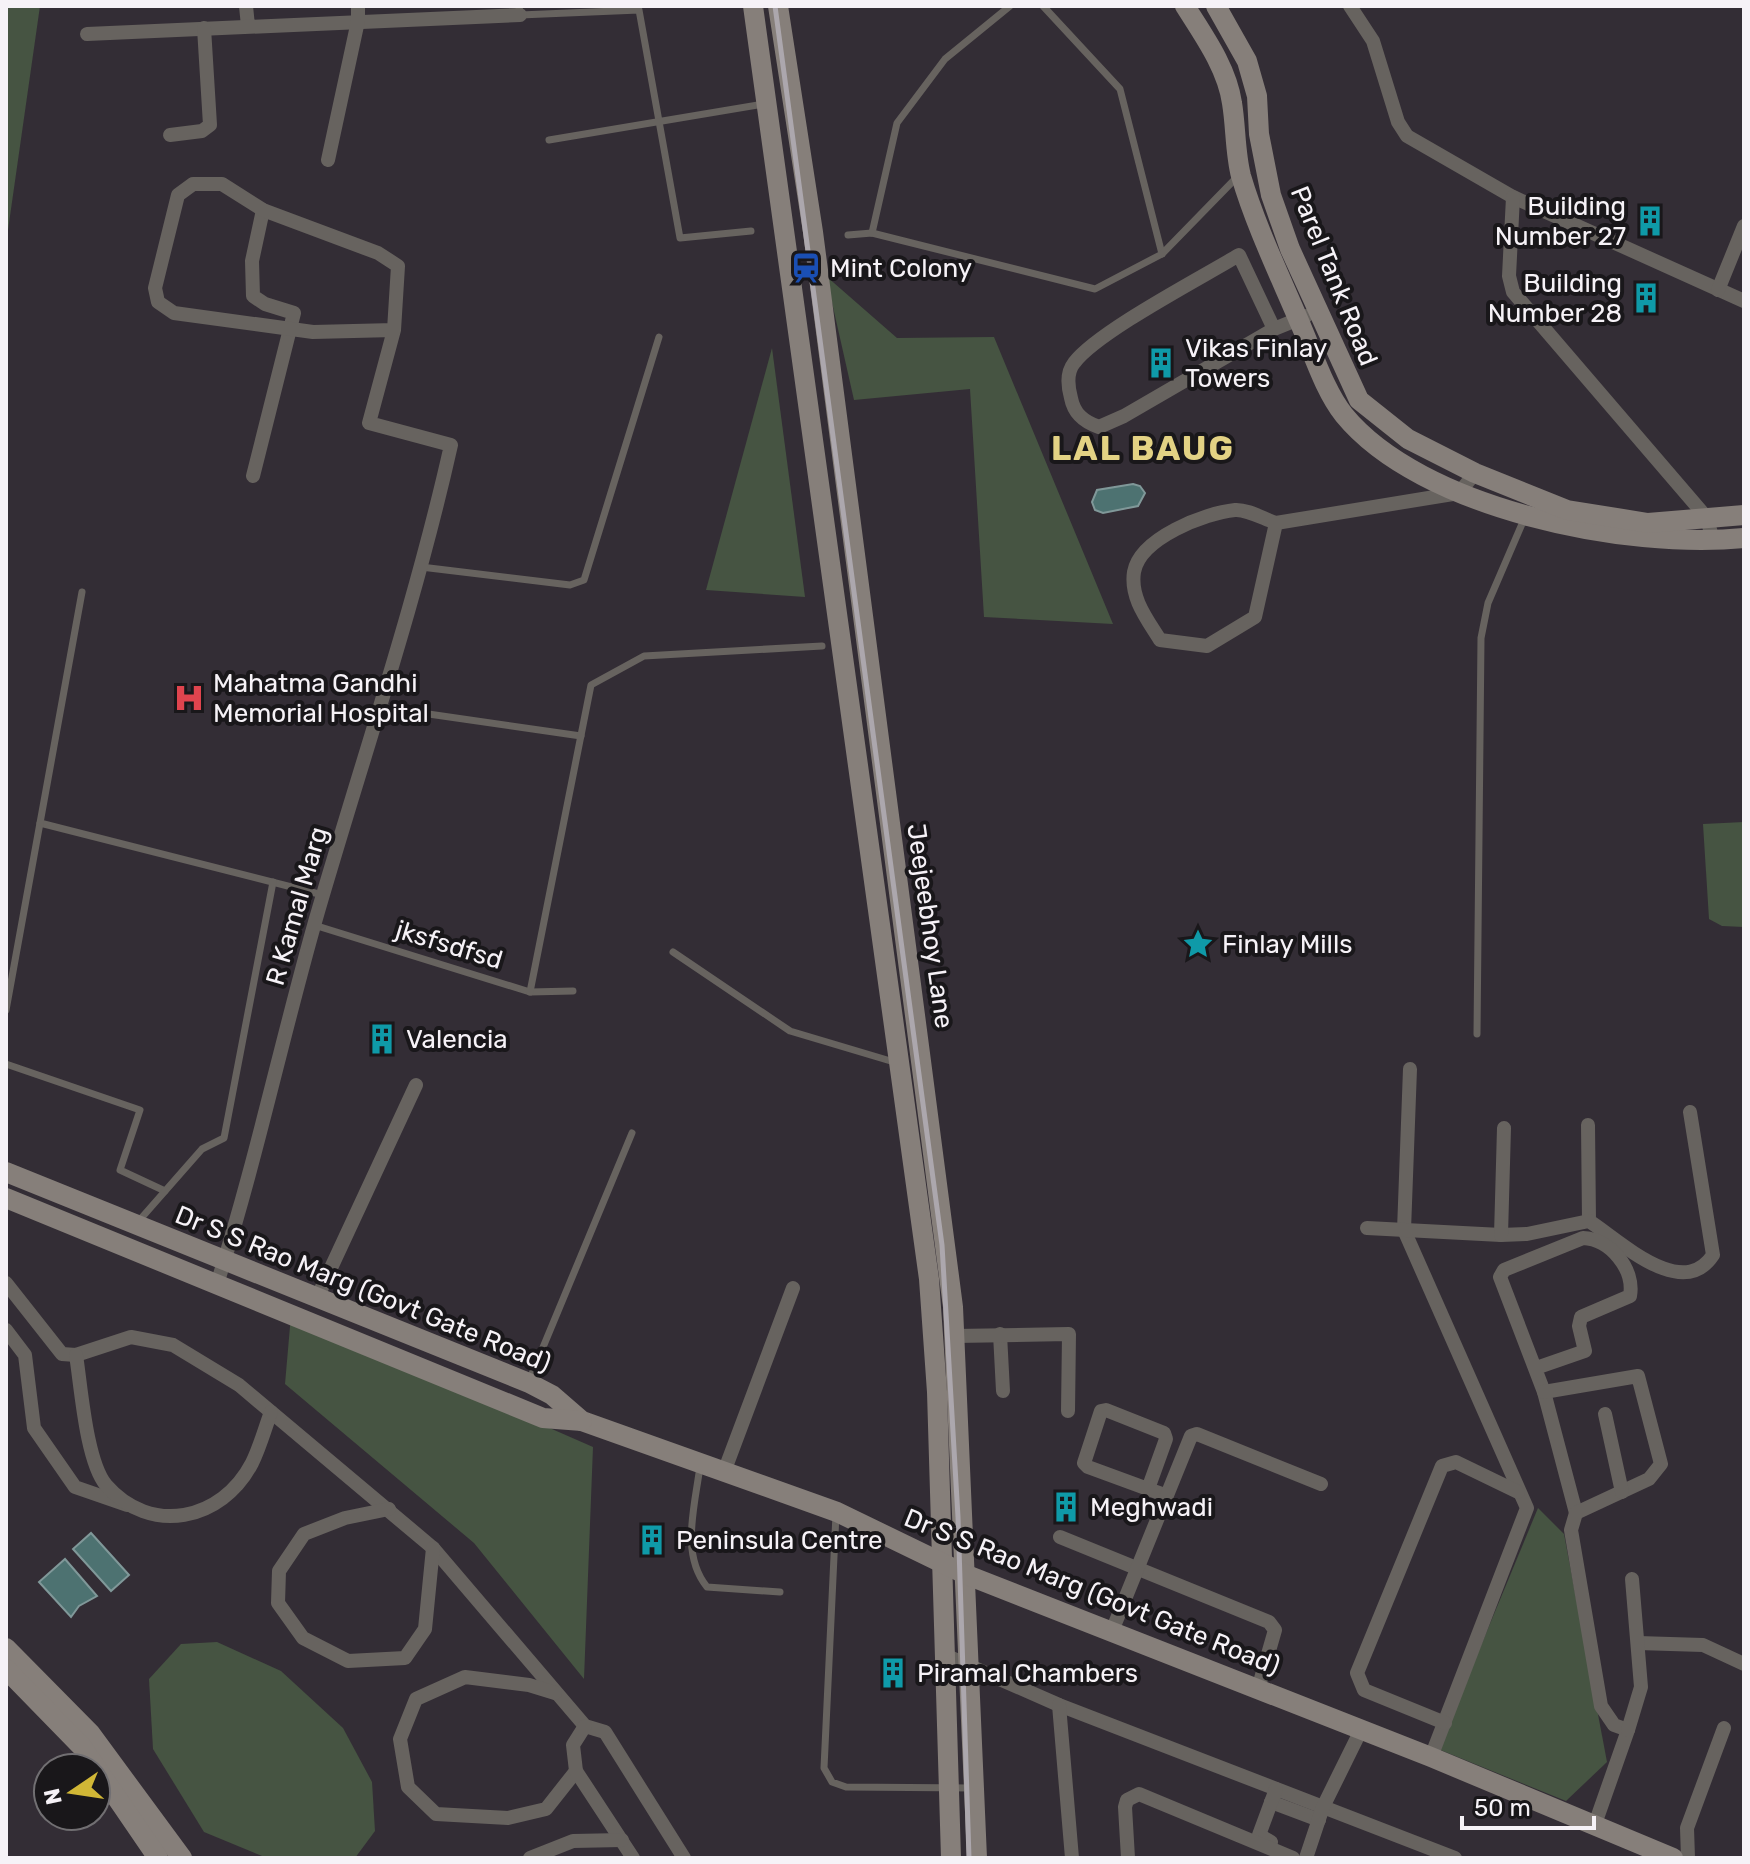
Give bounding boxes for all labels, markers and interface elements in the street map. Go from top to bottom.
street label: Parel Tank Road [1284,182,1384,370]
place label: Building Number 27 [1495,191,1626,252]
building icon: Building Number 27 [1633,204,1667,238]
station icon: Mint Colony [789,251,823,285]
place label: Mint Colony [830,253,972,284]
place label: Building Number 28 [1488,268,1622,329]
building icon: Building Number 28 [1629,281,1663,315]
place label: Vikas Finlay Towers [1185,333,1327,394]
building icon: Vikas Finlay Towers [1144,346,1178,380]
district label: LAL BAUG [1051,428,1235,469]
place label: Mahatma Gandhi Memorial Hospital [213,668,429,729]
hospital icon: Mahatma Gandhi Memorial Hospital [172,681,206,715]
street label: Jeejeebhoy Lane [900,822,960,1030]
street label: R Kamal Marg [260,823,334,989]
street label: jksfsdfsd [391,914,506,976]
place icon: Finlay Mills [1181,927,1215,961]
place label: Finlay Mills [1222,929,1352,960]
building icon: Valencia [365,1022,399,1056]
place label: Valencia [406,1024,508,1055]
street label: Dr S S Rao Marg (Govt Gate Road) [171,1199,555,1379]
building icon: Meghwadi [1049,1490,1083,1524]
place label: Meghwadi [1090,1492,1213,1523]
street label: Dr S S Rao Marg (Govt Gate Road) [900,1502,1284,1682]
building icon: Peninsula Centre [635,1523,669,1557]
place label: Peninsula Centre [676,1525,883,1556]
building icon: Piramal Chambers [876,1656,910,1690]
place label: Piramal Chambers [917,1658,1138,1689]
north arrow [32,1752,112,1832]
scale bar [1462,1780,1594,1830]
text: N [38,1786,68,1807]
text: 50 m [1474,1794,1531,1822]

